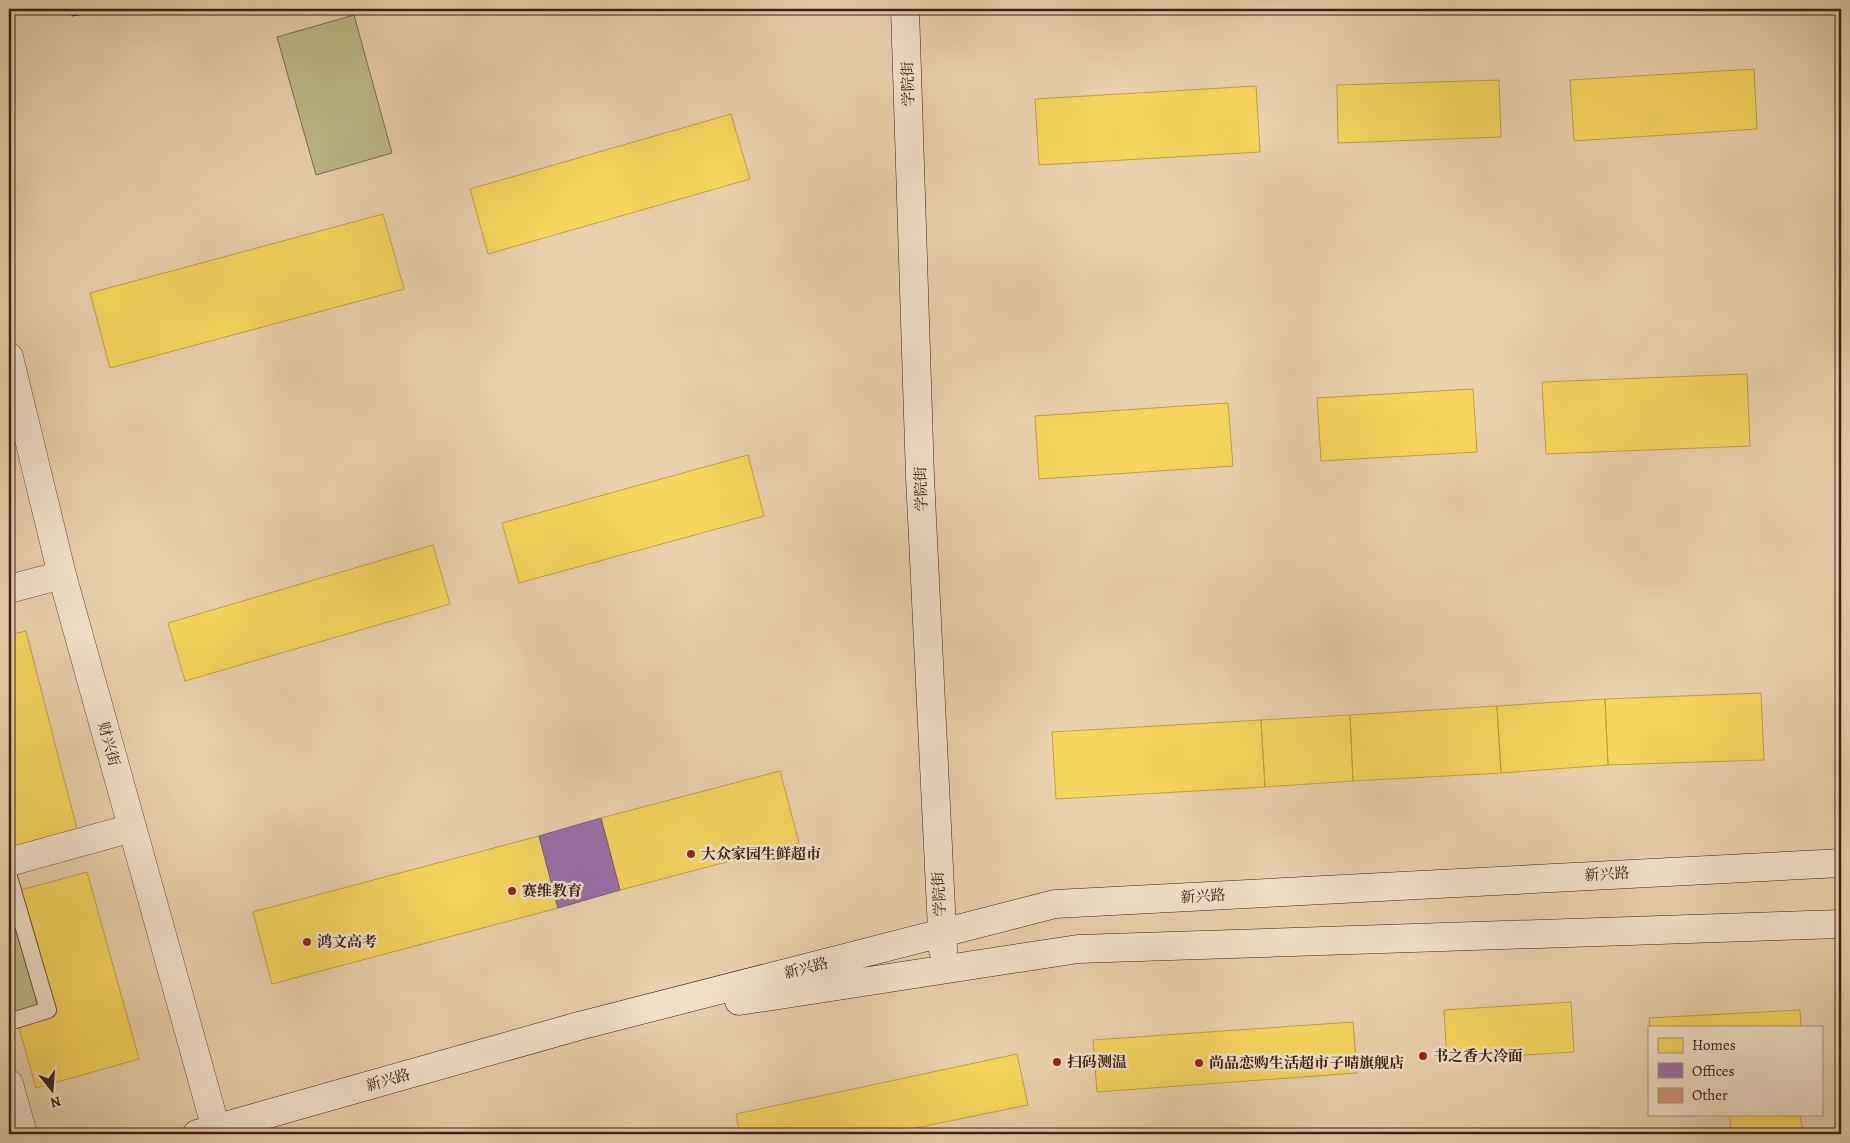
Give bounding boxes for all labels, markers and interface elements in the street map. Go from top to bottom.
street label: 学院街 [897,61,919,107]
street label: 学院街 [910,466,932,512]
street label: 财兴街 [94,720,124,768]
place label: 大众家园生鲜超市 [701,844,821,864]
marker: 大众家园生鲜超市 [685,848,697,860]
street label: 新兴路 [1584,863,1630,885]
street label: 学院街 [928,871,950,917]
place label: 赛维教育 [522,881,582,901]
marker: 赛维教育 [506,885,518,897]
street label: 新兴路 [1180,885,1226,907]
place label: 鸿文高考 [317,932,377,952]
marker: 鸿文高考 [301,936,313,948]
street label: 新兴路 [782,953,830,983]
legend [1648,1026,1822,1116]
text: Homes [1692,1035,1736,1055]
place label: 书之香大冷面 [1433,1046,1523,1066]
marker: 书之香大冷面 [1417,1050,1429,1062]
place label: 扫码测温 [1067,1052,1127,1072]
place label: 尚品恋购生活超市子晴旗舰店 [1209,1053,1404,1073]
marker: 扫码测温 [1051,1056,1063,1068]
marker: 尚品恋购生活超市子晴旗舰店 [1193,1057,1205,1069]
text: Offices [1692,1061,1735,1081]
street label: 新兴路 [364,1064,412,1096]
north arrow [28,1066,78,1116]
text: Other [1692,1085,1728,1105]
text: N [48,1091,63,1113]

